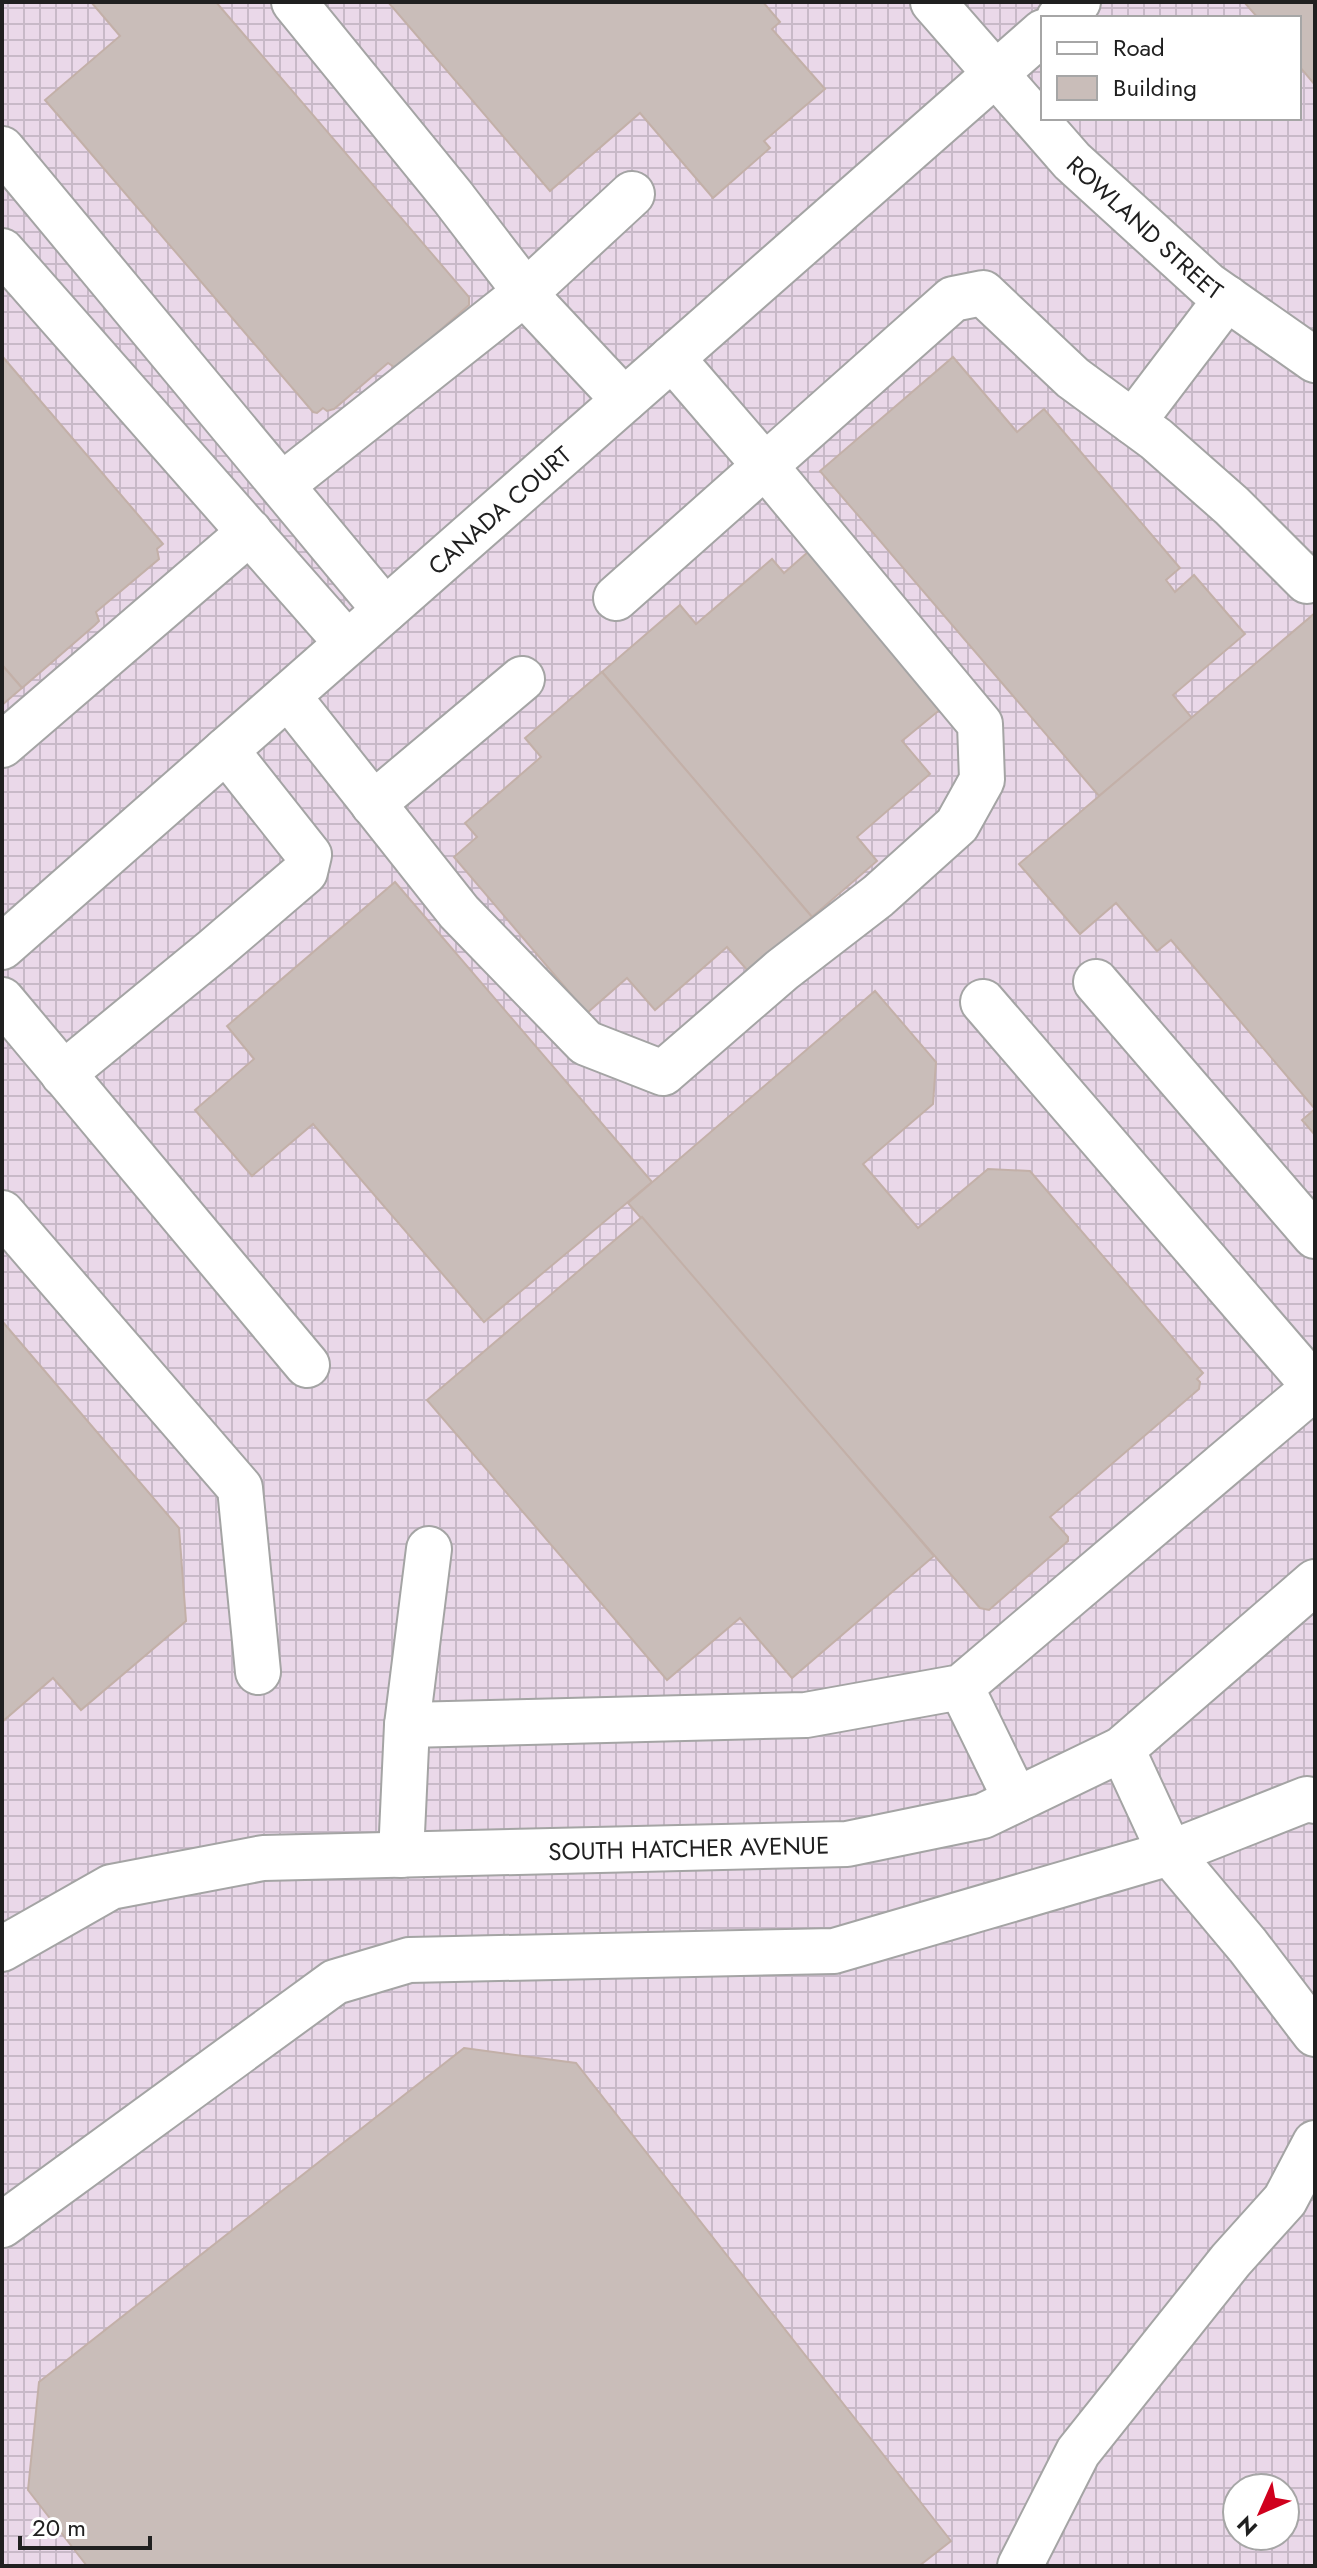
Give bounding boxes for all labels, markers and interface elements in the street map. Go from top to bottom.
legend [1041,16,1301,120]
text: Road [1113,30,1165,65]
text: Building [1113,70,1197,105]
street label: ROWLAND STREET [1059,147,1230,308]
street label: CANADA COURT [420,437,578,583]
street label: SOUTH HATCHER AVENUE [548,1827,830,1869]
north arrow [1221,2472,1301,2552]
scale bar [20,2500,150,2550]
text: N [1229,2509,1264,2544]
text: 20 m [32,2510,86,2545]

